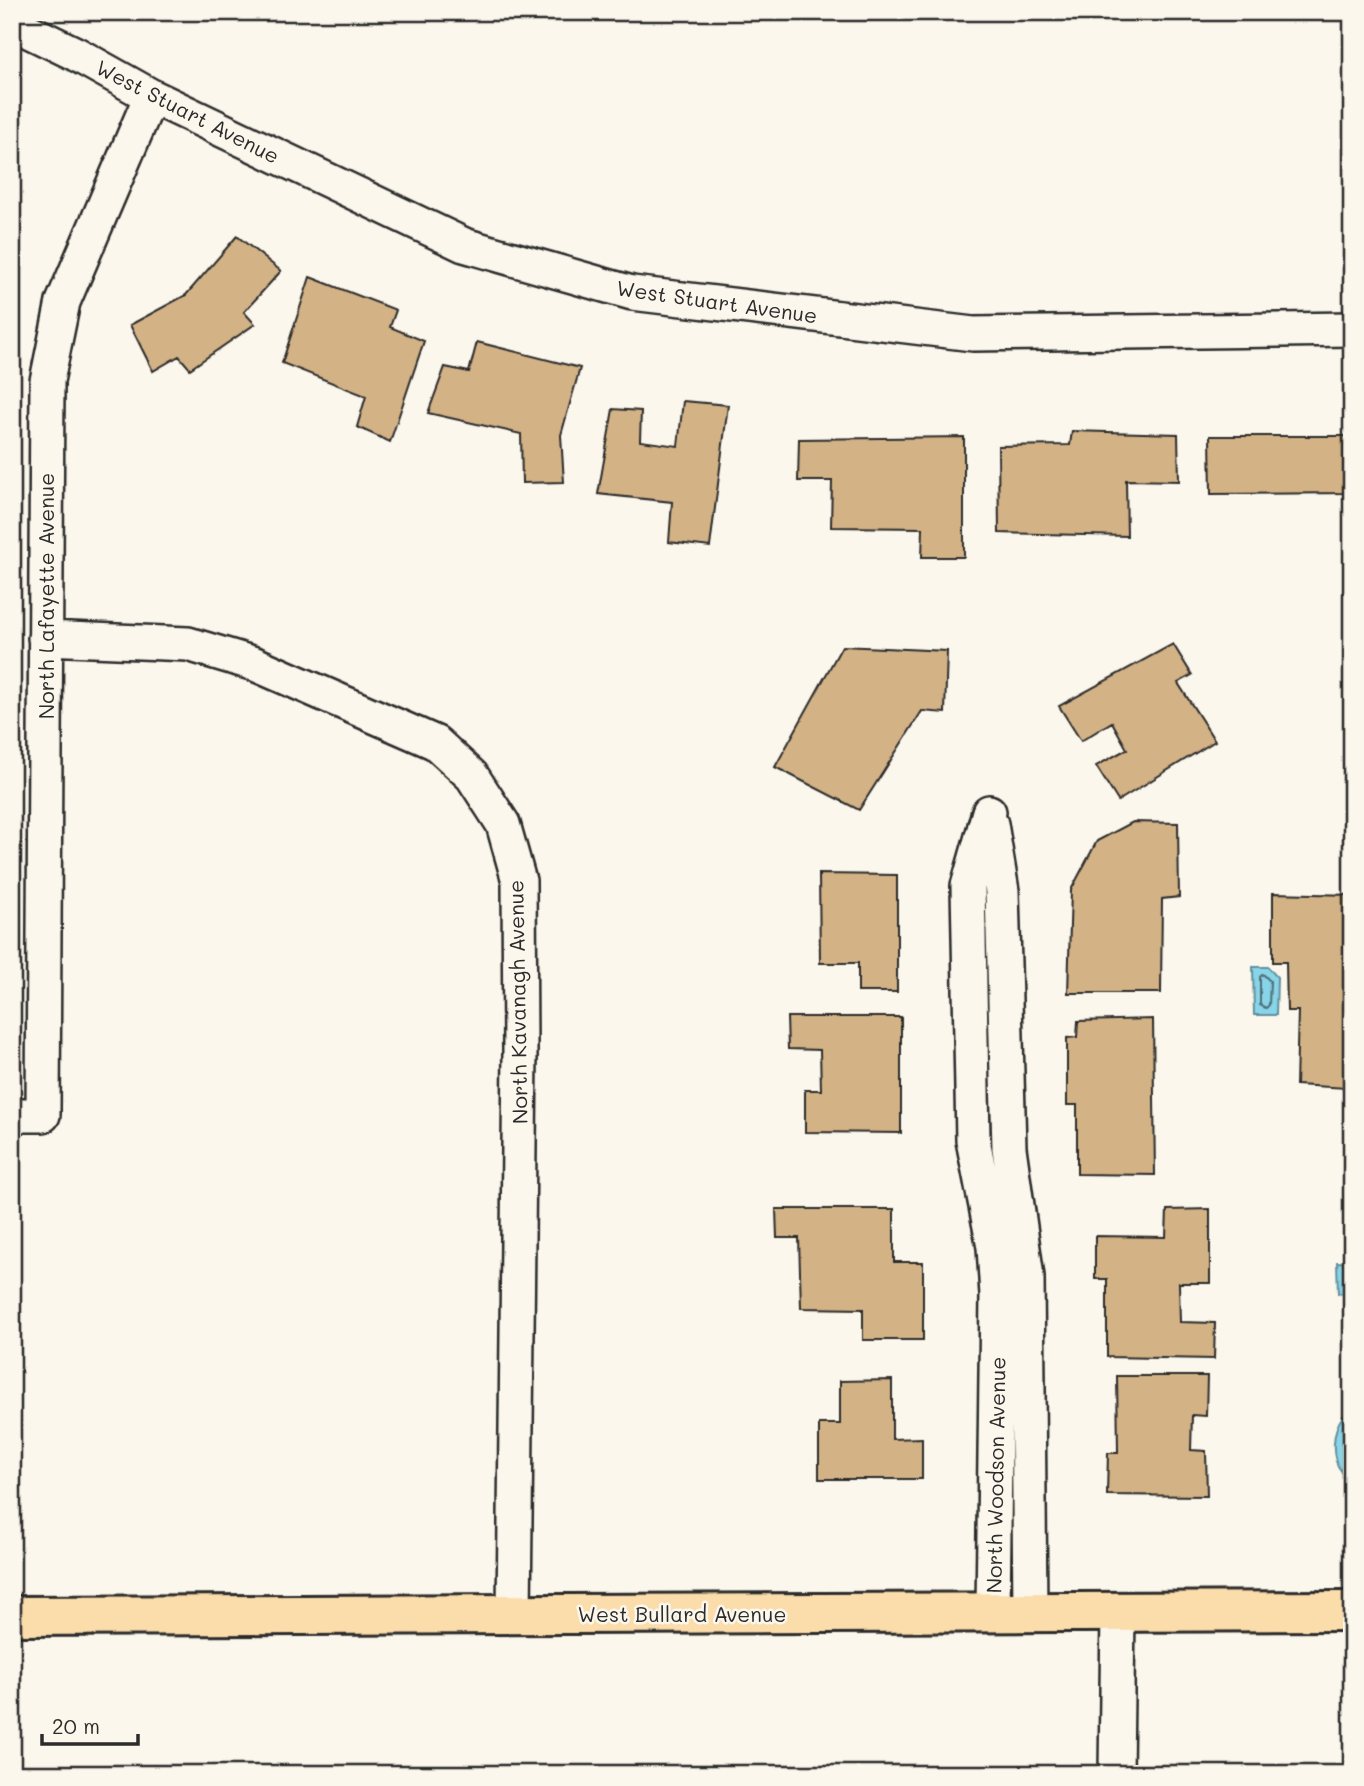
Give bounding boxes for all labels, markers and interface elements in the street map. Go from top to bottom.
street label: West Stuart Avenue [92,53,284,169]
street label: West Stuart Avenue [615,274,819,328]
street label: North Lafayette Avenue [32,473,59,719]
street label: North Kavanagh Avenue [501,880,533,1124]
street label: North Woodson Avenue [979,1356,1011,1594]
street label: West Bullard Avenue [578,1600,787,1627]
scale bar [42,1702,138,1746]
text: 20 m [52,1712,100,1739]

